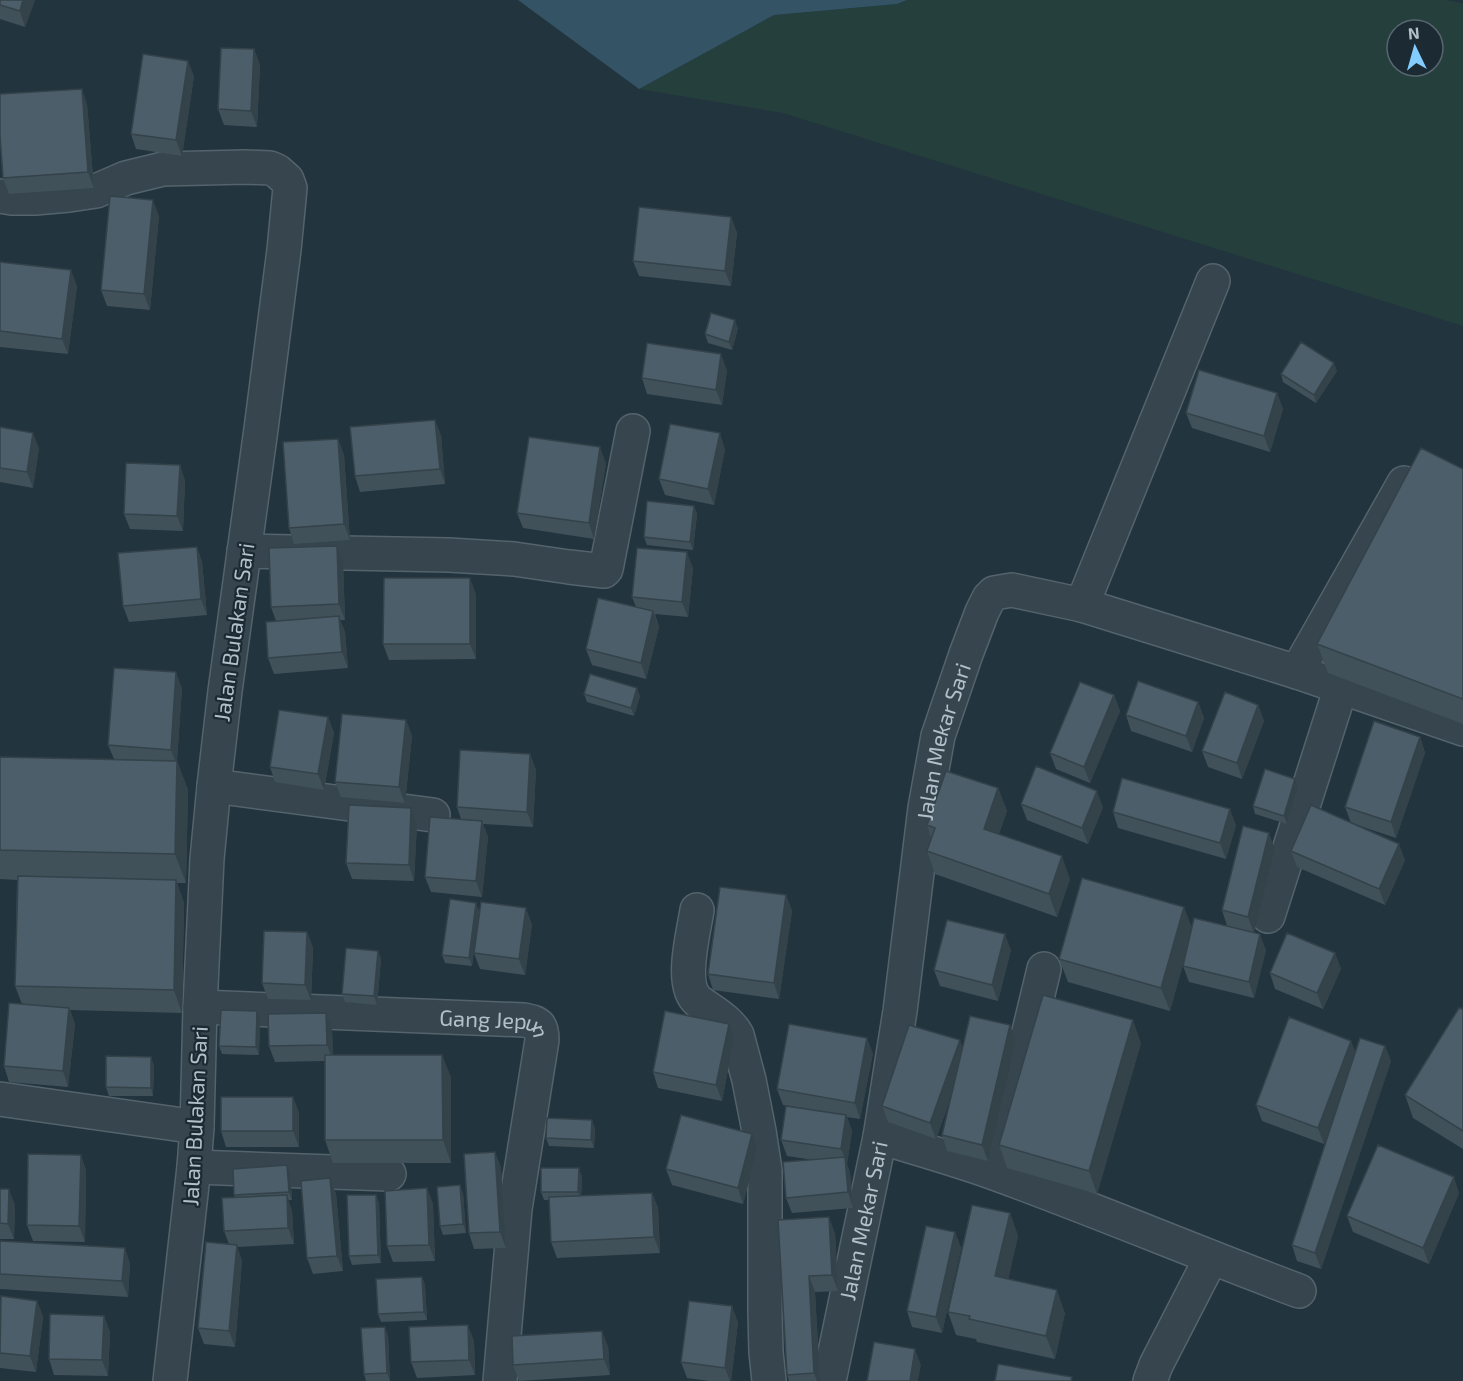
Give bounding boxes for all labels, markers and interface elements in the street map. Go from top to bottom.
north arrow [1385,18,1445,78]
text: N [1407,23,1420,43]
street label: Jalan Bulakan Sari [208,541,258,723]
street label: Jalan Mekar Sari [911,659,975,822]
street label: Gang Jepun [439,1004,555,1040]
street label: Jalan Bulakan Sari [176,1025,212,1207]
street label: Jalan Mekar Sari [833,1138,892,1303]

